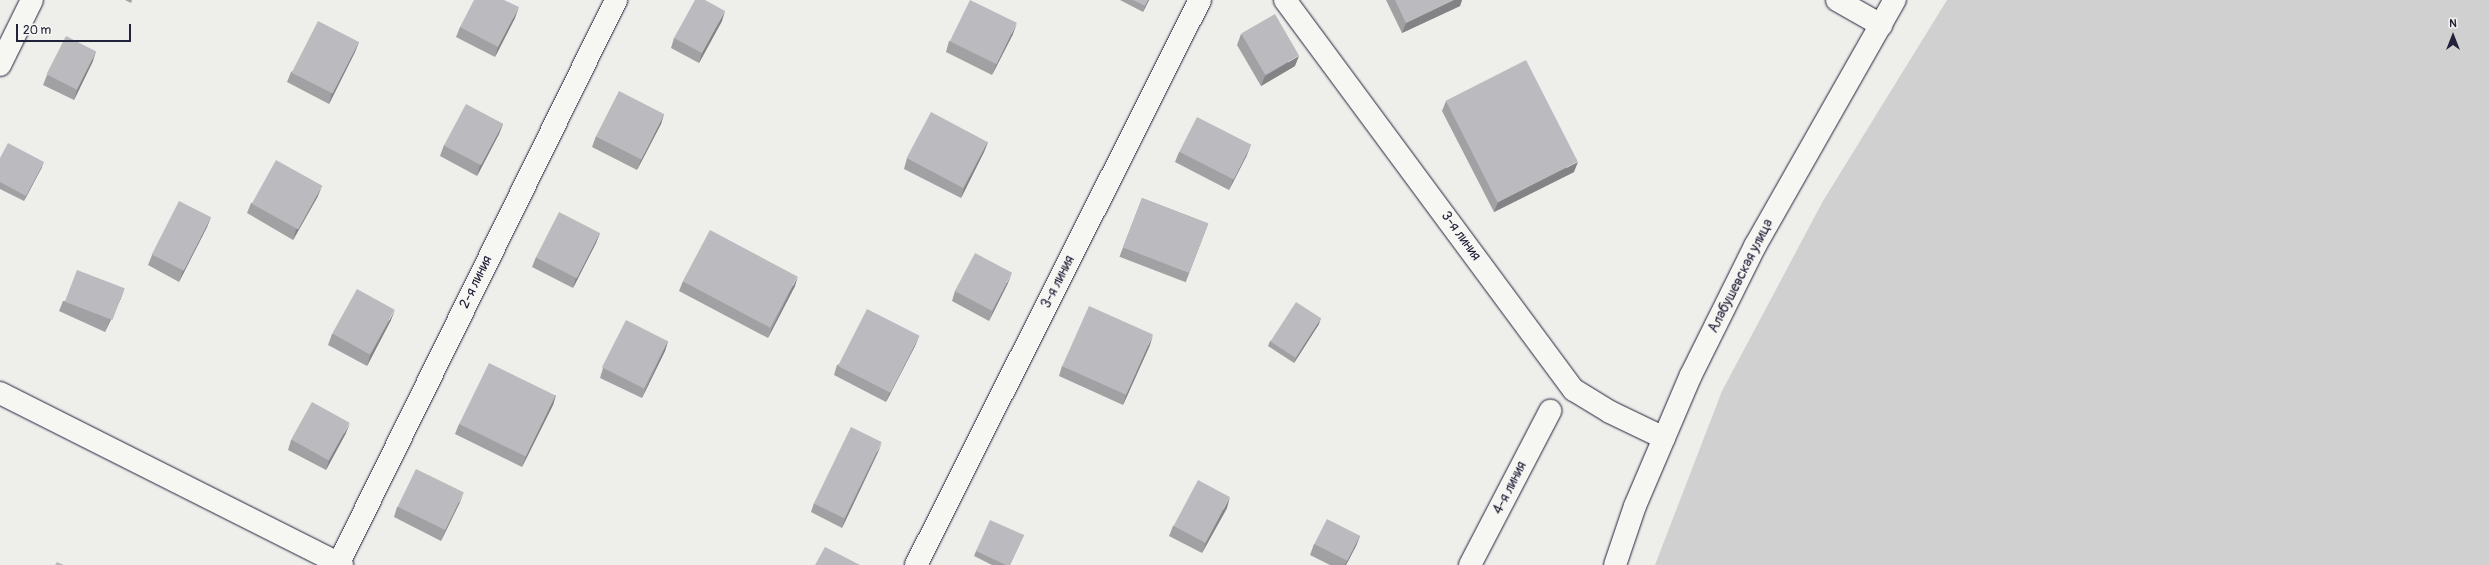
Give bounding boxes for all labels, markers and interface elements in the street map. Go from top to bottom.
scale bar [18,16,133,42]
north arrow [2433,16,2473,56]
text: N [2449,17,2457,30]
text: 20 m [23,23,51,38]
street label: 3-я линия [1438,208,1484,264]
street label: Алабушевская улица [1705,216,1777,336]
street label: 2-я линия [456,253,496,311]
street label: 3-я линия [1038,253,1078,311]
street label: 4-я линия [1490,459,1530,517]

